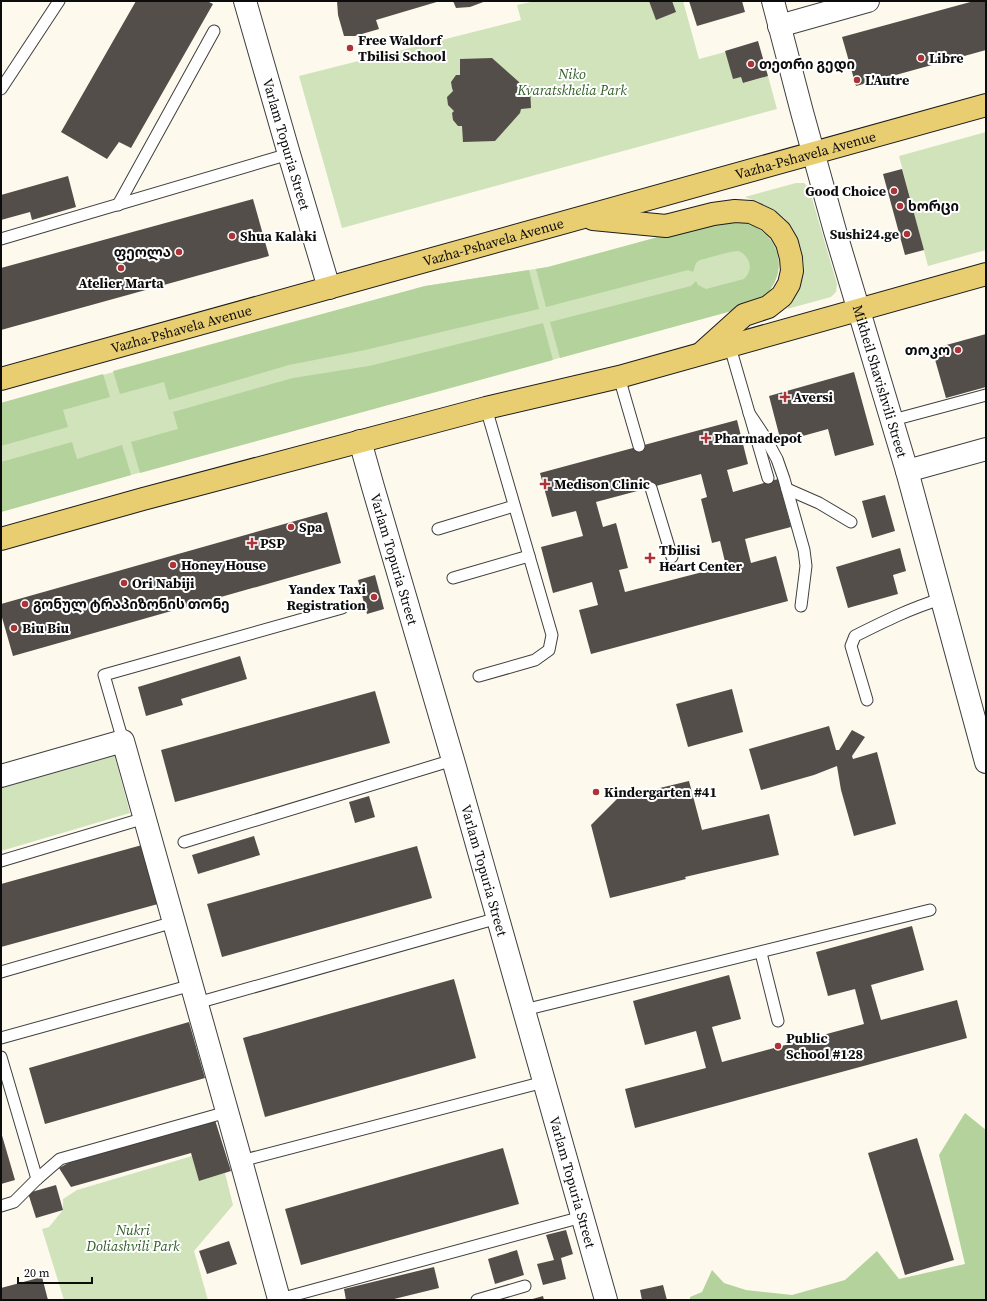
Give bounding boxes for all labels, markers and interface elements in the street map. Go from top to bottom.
place label: Free Waldorf Tbilisi School [358,30,446,66]
marker: Free Waldorf Tbilisi School [345,43,355,53]
place label: Libre [929,48,964,68]
marker: Libre [916,53,926,63]
place label: თეთრი გედი [759,54,855,74]
marker: თეთრი გედი [746,59,756,69]
park label: Niko Kvaratskhelia Park [516,64,627,100]
place label: L'Autre [865,70,909,90]
marker: L'Autre [852,75,862,85]
street label: Varlam Topuria Street [258,76,315,213]
street label: Vazha-Pshavela Avenue [733,126,878,184]
place label: Good Choice [805,181,886,201]
marker: Good Choice [889,186,899,196]
place label: ხორცი [908,196,959,216]
marker: ხორცი [895,201,905,211]
street label: Vazha-Pshavela Avenue [421,213,566,271]
place label: Sushi24.ge [830,224,899,244]
place label: Shua Kalaki [240,226,317,246]
marker: Sushi24.ge [902,229,912,239]
marker: Shua Kalaki [227,231,237,241]
place label: ფეოლა [114,242,171,262]
marker: ფეოლა [174,247,184,257]
marker: Atelier Marta [116,263,126,273]
place label: Atelier Marta [78,273,164,293]
street label: Vazha-Pshavela Avenue [108,300,254,358]
street label: Mikheil Shavishvili Street [848,302,913,460]
place label: თოკო [905,340,950,360]
marker: თოკო [953,345,963,355]
place label: Aversi [793,387,834,407]
marker: Aversi [780,392,790,402]
place label: Pharmadepot [714,428,803,448]
marker: Pharmadepot [701,433,711,443]
place label: Medison Clinic [554,474,650,494]
marker: Medison Clinic [539,478,551,490]
street label: Varlam Topuria Street [365,491,423,628]
place label: Spa [299,517,323,537]
marker: Spa [286,522,296,532]
place label: PSP [260,533,285,553]
marker: PSP [247,538,257,548]
place label: Tbilisi Heart Center [659,540,742,576]
marker: Tbilisi Heart Center [644,552,656,564]
place label: Honey House [181,555,266,575]
marker: Honey House [168,560,178,570]
place label: Ori Nabiji [132,573,195,593]
marker: Ori Nabiji [119,578,129,588]
place label: Yandex Taxi Registration [286,579,367,615]
marker: Yandex Taxi Registration [369,592,379,602]
place label: გონულ ტრაპიზონის თონე [33,594,230,614]
marker: გონულ ტრაპიზონის თონე [20,599,30,609]
place label: Biu Biu [22,618,70,638]
marker: Biu Biu [9,623,19,633]
place label: Kindergarten #41 [604,782,717,802]
marker: Kindergarten #41 [591,787,601,797]
street label: Varlam Topuria Street [456,802,513,939]
place label: Public School #128 [786,1028,863,1064]
marker: Public School #128 [773,1041,783,1051]
street label: Varlam Topuria Street [544,1114,601,1251]
park label: Nukri Doliashvili Park [85,1220,180,1256]
scale bar [18,1259,92,1285]
text: 20 m [24,1265,50,1281]

